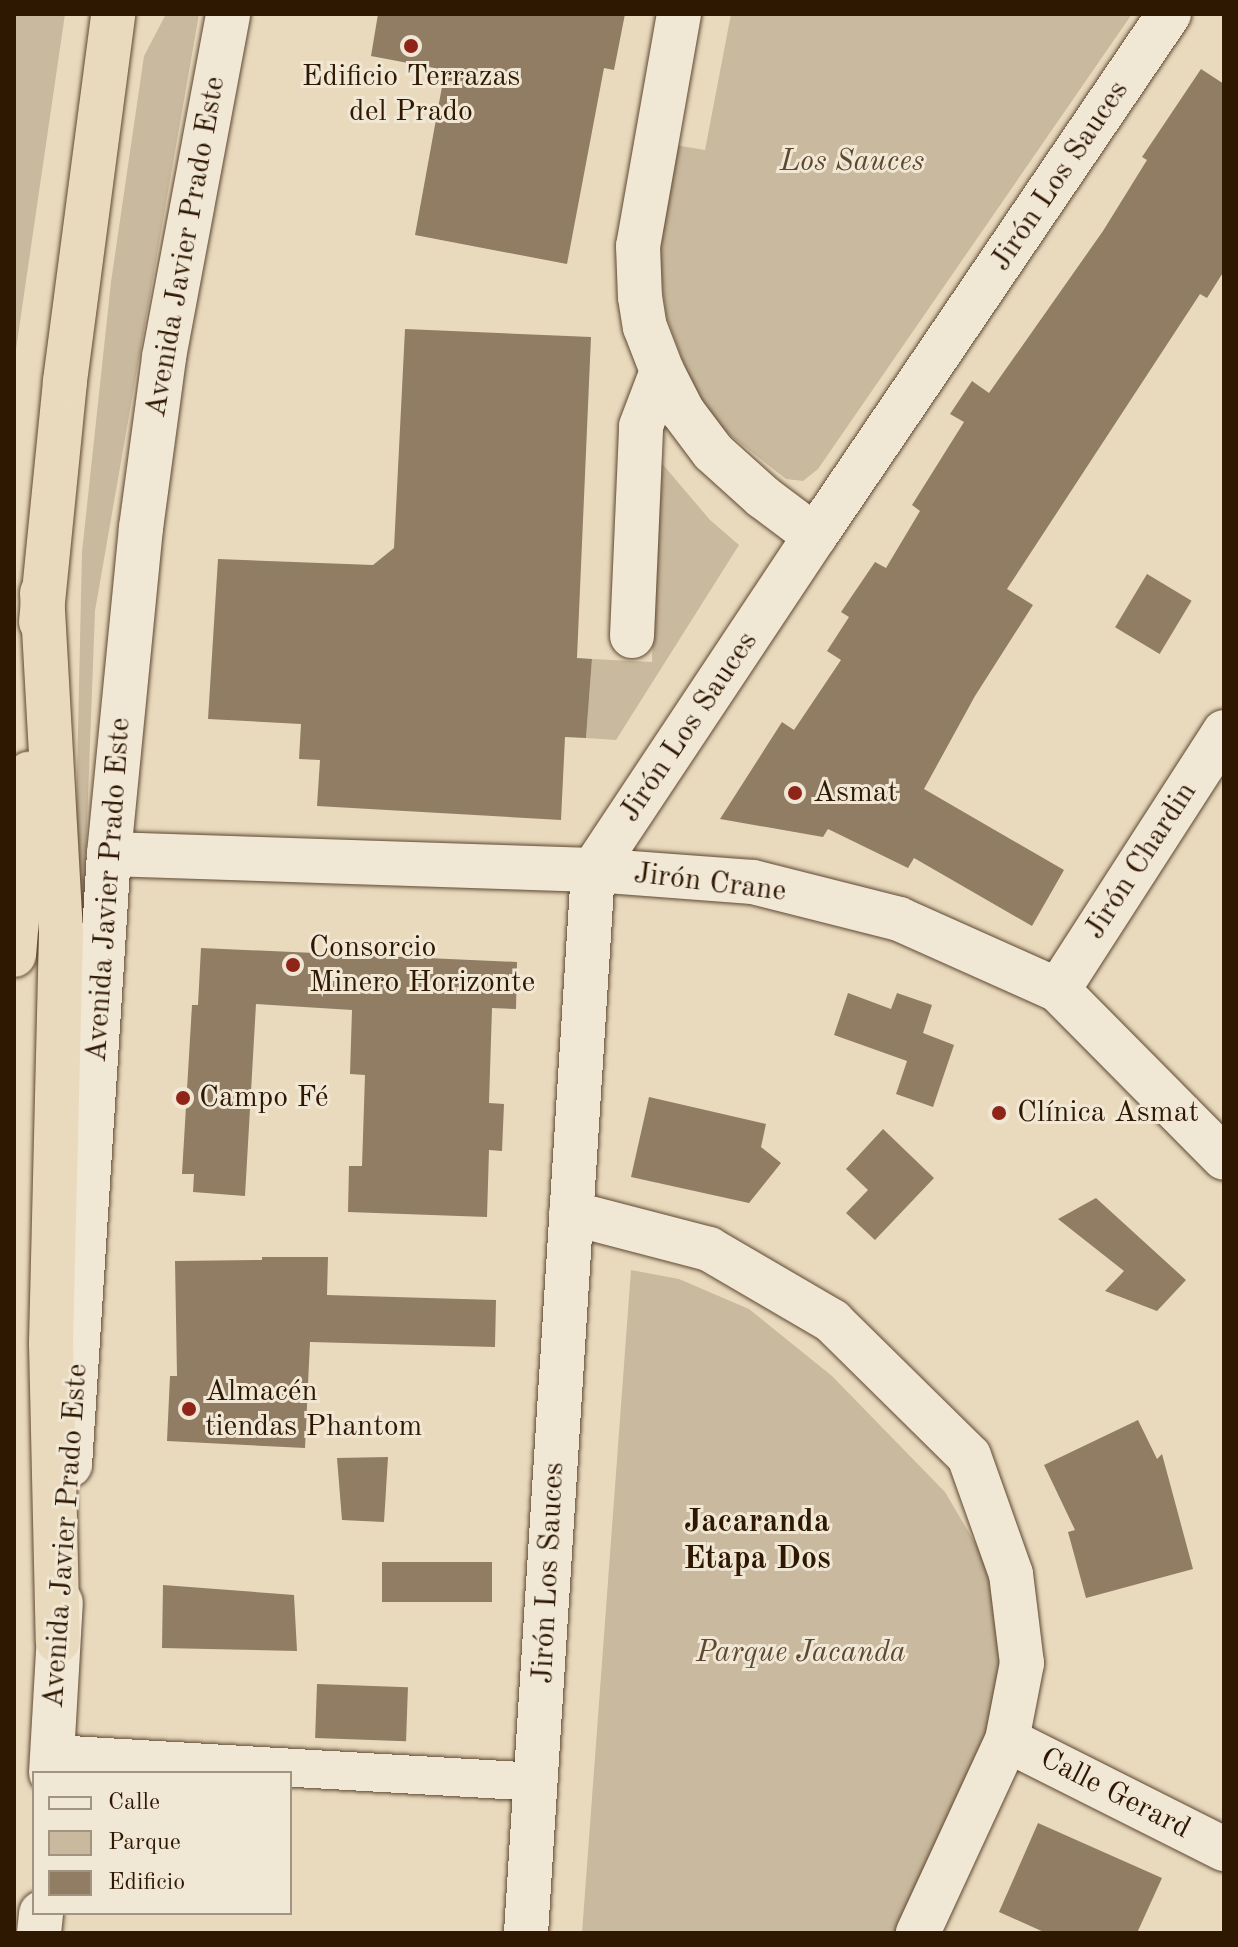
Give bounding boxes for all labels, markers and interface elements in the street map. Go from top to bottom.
marker: Edificio Terrazas del Prado [402,37,420,55]
place label: Edificio Terrazas del Prado [302,59,520,130]
street label: Avenida Javier Prado Este [138,74,234,420]
street label: Jirón Los Sauces [983,74,1137,278]
park label: Los Sauces [780,144,924,180]
street label: Jirón Los Sauces [612,625,766,829]
street label: Avenida Javier Prado Este [79,716,139,1064]
place label: Asmat [813,775,898,811]
street label: Jirón Chardin [1077,776,1205,946]
marker: Asmat [784,782,806,804]
street label: Jirón Crane [632,856,788,910]
place label: Consorcio Minero Horizonte [309,930,535,1000]
marker: Consorcio Minero Horizonte [284,956,302,974]
place label: Campo Fé [199,1080,328,1116]
marker: Campo Fé [174,1089,192,1107]
place label: Clínica Asmat [1017,1095,1199,1131]
marker: Clínica Asmat [988,1102,1010,1124]
street label: Avenida Javier Prado Este [36,1362,96,1710]
place label: Almacén tiendas Phantom [205,1374,422,1444]
marker: Almacén tiendas Phantom [180,1400,198,1418]
street label: Jirón Los Sauces [525,1461,573,1685]
district label: Jacaranda Etapa Dos [683,1505,831,1580]
park label: Parque Jacanda [696,1635,906,1671]
street label: Calle Gerard [1034,1741,1196,1847]
legend [32,1771,292,1915]
text: Calle [108,1791,160,1815]
text: Parque [108,1831,181,1855]
text: Edificio [108,1871,185,1895]

